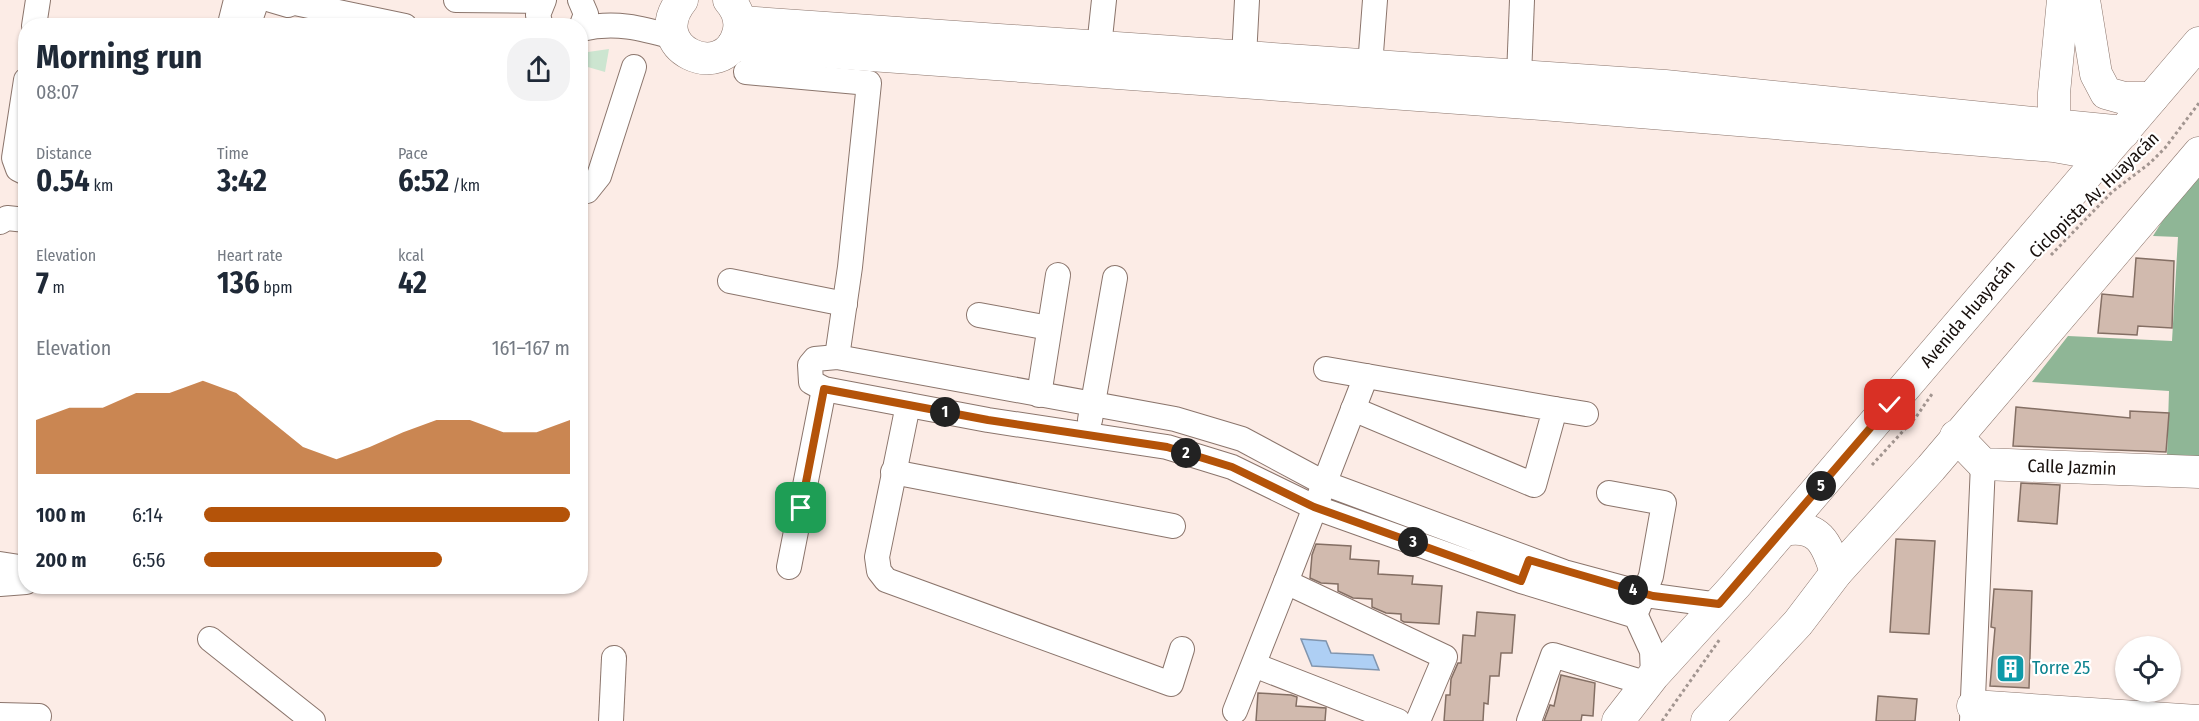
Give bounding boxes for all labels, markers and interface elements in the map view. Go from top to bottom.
text: Morning run [36,37,202,77]
button: share [507,38,570,101]
text: 08:07 [36,80,79,104]
street label: Ciclopista Av. Huayacán [2024,127,2164,263]
text: Distance [36,144,92,163]
text: Time [217,144,249,163]
text: Pace [398,144,428,163]
text: 0.54 [36,163,90,199]
text: 3:42 [217,163,267,199]
text: 6:52 [398,163,449,199]
text: km [90,176,113,195]
text: /km [449,176,480,195]
text: Elevation [36,246,96,265]
text: Heart rate [217,246,283,265]
text: kcal [398,246,424,265]
street label: Avenida Huayacán [1916,255,2020,372]
text: 7 [36,265,49,301]
text: 136 [217,265,260,301]
text: 42 [398,265,427,301]
text: m [49,278,65,297]
text: bpm [260,278,293,297]
text: Elevation [36,336,111,360]
text: 161–167 m [492,336,570,360]
pin [1864,379,1915,430]
icon: check [1873,388,1906,421]
pin: 1 [930,397,960,427]
text: 1 [942,402,948,421]
pin: 2 [1171,438,1201,468]
text: 2 [1182,443,1190,462]
street label: Calle Jazmin [2027,455,2117,480]
pin: 5 [1806,471,1836,501]
text: 5 [1817,476,1825,495]
pin [775,482,826,533]
icon: arrive [784,491,817,524]
text: 100 m [36,503,86,527]
text: 6:14 [132,503,163,527]
pin: 3 [1398,527,1428,557]
text: 3 [1409,532,1417,551]
text: 200 m [36,548,87,572]
text: 6:56 [132,548,165,572]
pin: 4 [1618,575,1648,605]
text: 4 [1629,580,1637,599]
map controls [2115,636,2181,702]
button: locate [2115,636,2181,702]
building icon: Torre 25 [1995,652,2027,684]
place label: Torre 25 [2032,657,2090,679]

